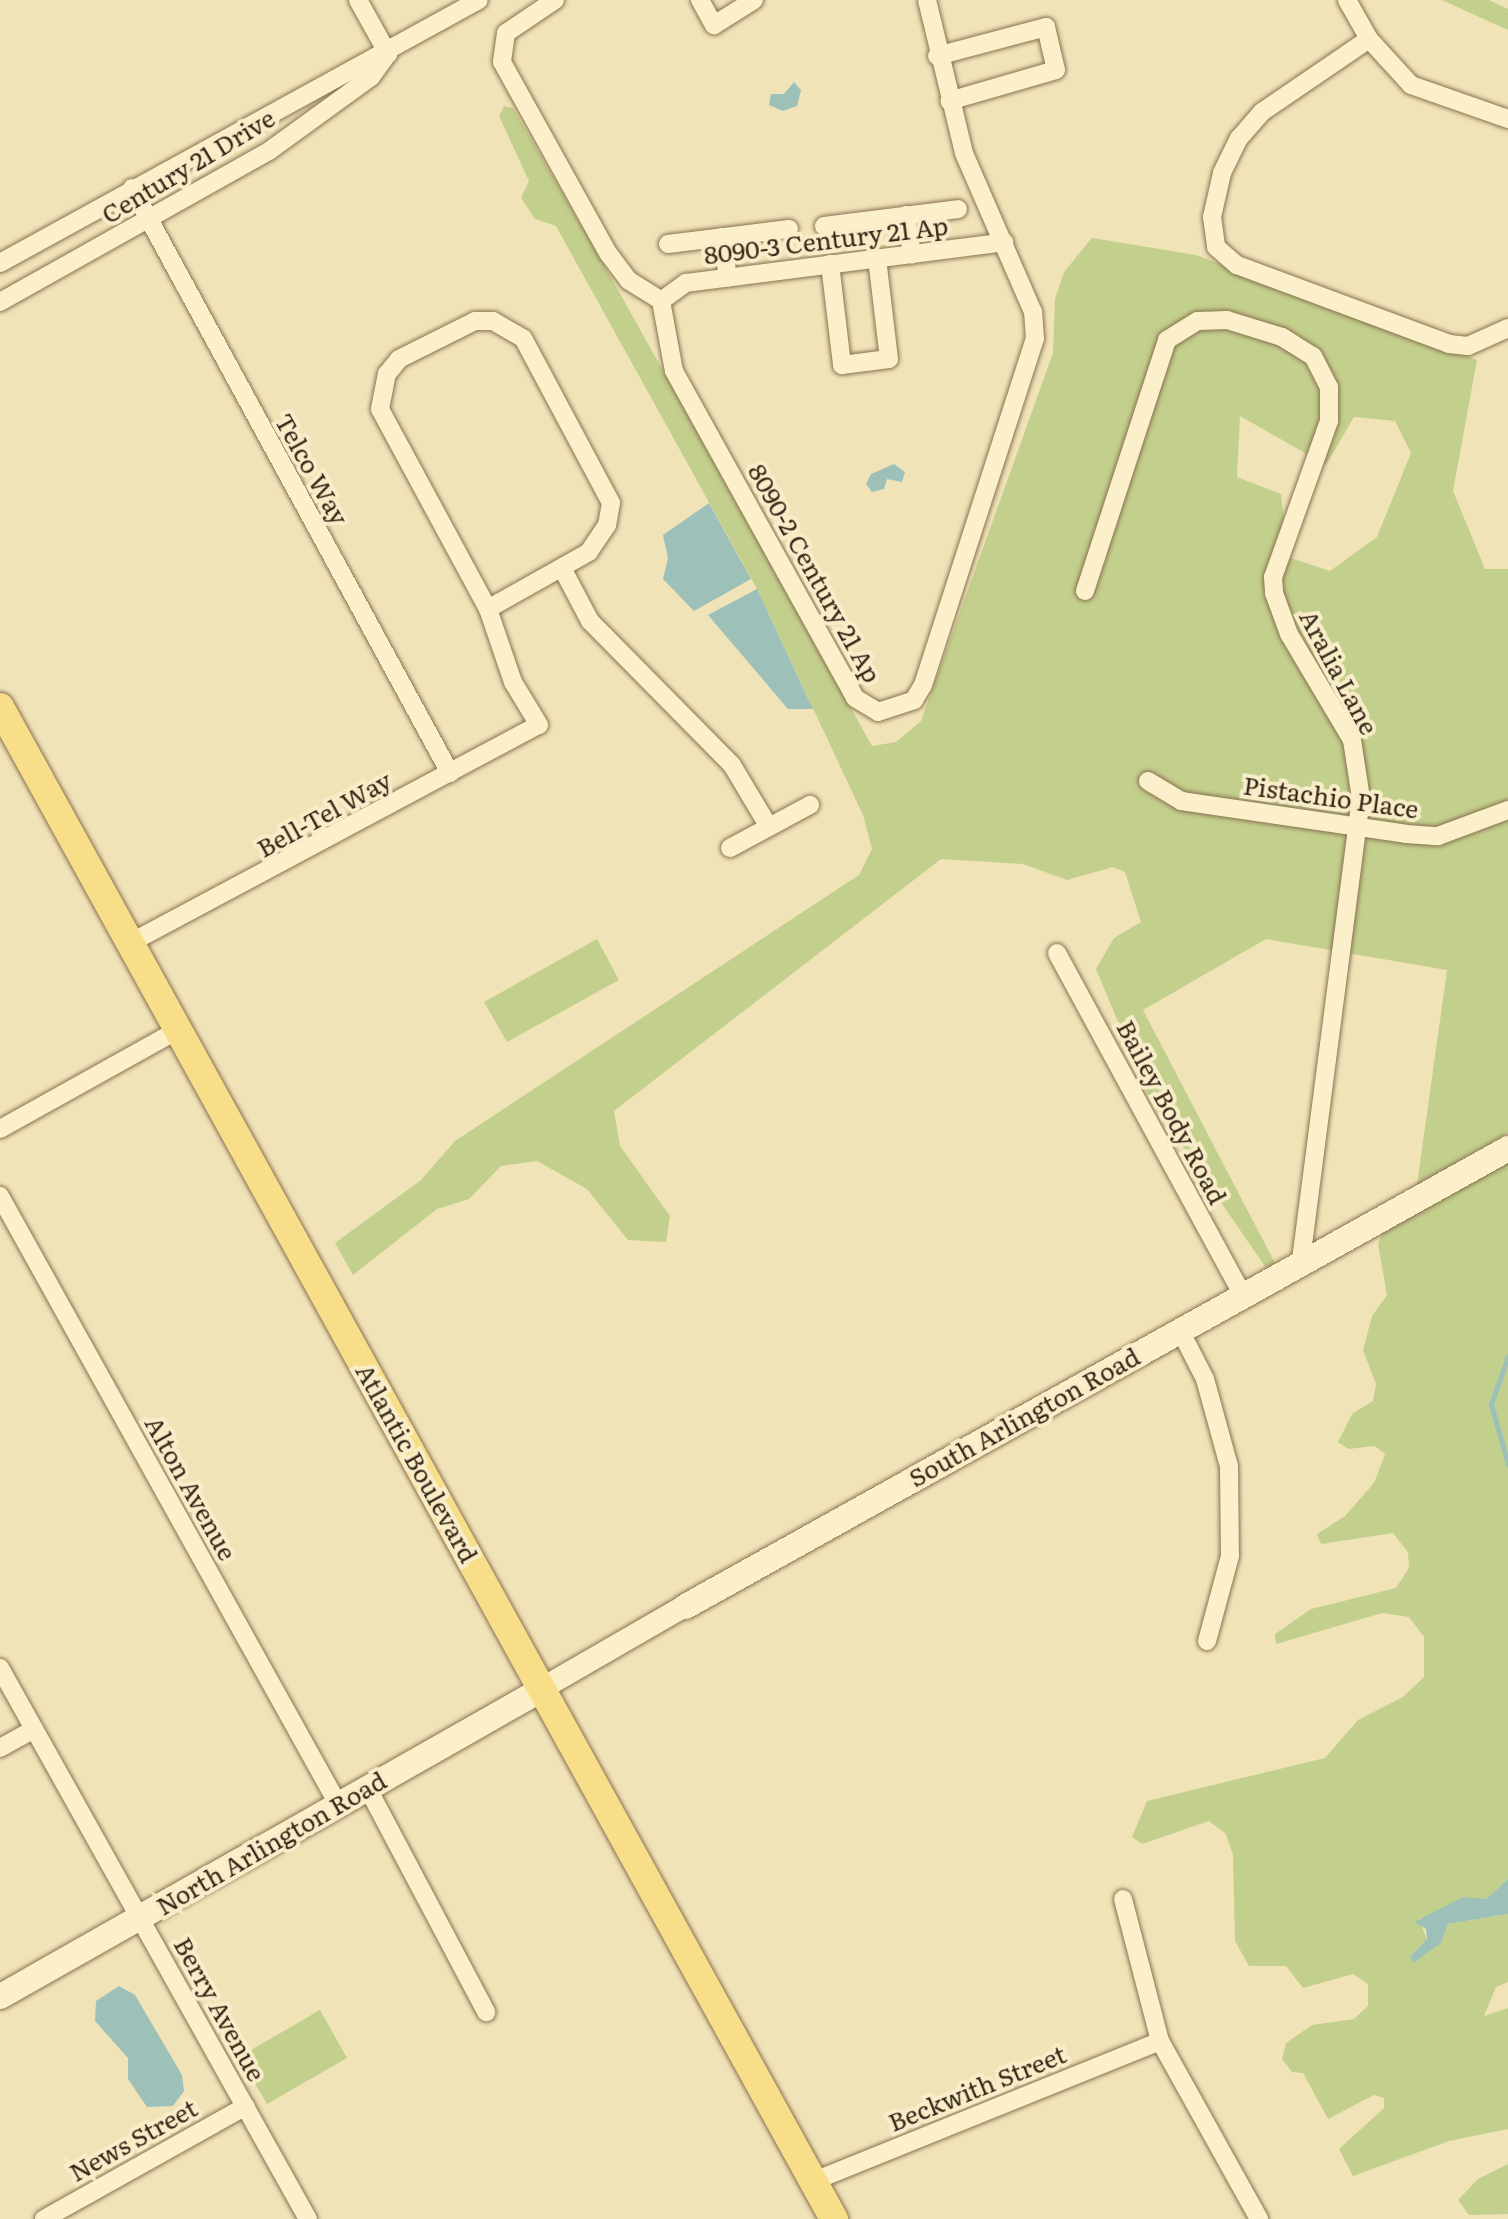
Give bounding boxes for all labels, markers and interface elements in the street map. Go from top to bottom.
street label: Century 21 Drive [96,103,280,229]
street label: 8090-3 Century 21 Ap [702,210,950,270]
street label: Telco Way [269,408,355,530]
street label: 8090-2 Century 21 Ap [742,458,888,688]
street label: Aralia Lane [1294,605,1384,739]
street label: Bell-Tel Way [252,765,396,863]
street label: Pistachio Place [1242,770,1420,824]
street label: Bailey Body Road [1111,1015,1233,1209]
street label: South Arlington Road [903,1341,1145,1493]
street label: Atlantic Boulevard [350,1358,484,1568]
street label: Alton Avenue [139,1411,243,1565]
street label: North Arlington Road [151,1765,391,1921]
street label: Berry Avenue [168,1932,272,2086]
street label: Beckwith Street [884,2039,1070,2137]
street label: News Street [64,2093,202,2187]

